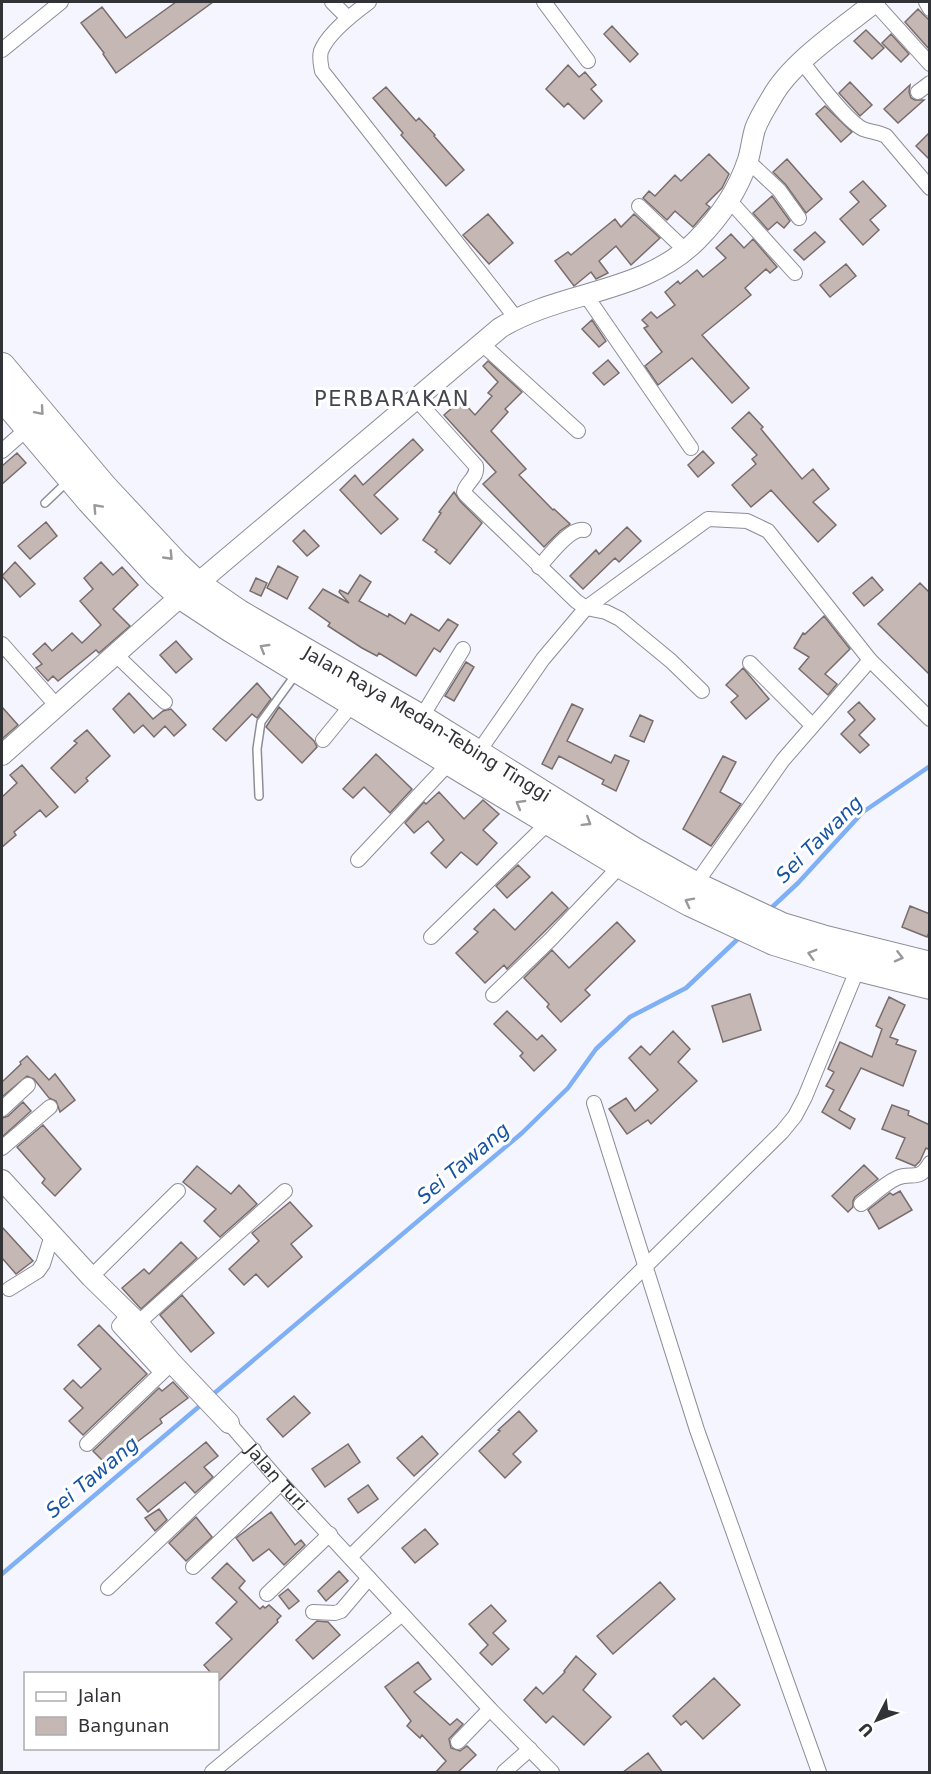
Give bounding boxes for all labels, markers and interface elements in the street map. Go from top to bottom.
district label: PERBARAKAN [314,387,470,411]
one-way arrow [32,404,43,415]
one-way arrow [93,505,104,515]
one-way arrow [162,550,173,560]
street label: Jalan Raya Medan-Tebing Tinggi [299,641,554,806]
one-way arrow [260,644,270,656]
water label: Sei Tawang [770,790,868,888]
one-way arrow [516,799,526,811]
one-way arrow [581,814,591,826]
one-way arrow [685,898,695,909]
one-way arrow [807,949,818,961]
one-way arrow [894,950,904,963]
water label: Sei Tawang [412,1117,514,1209]
water label: Sei Tawang [41,1431,143,1523]
street label: Jalan Turi [241,1439,312,1514]
legend [24,1672,219,1750]
text: Jalan [77,1685,122,1706]
north arrow [847,1690,907,1750]
text: Bangunan [78,1715,169,1736]
text: U [855,1719,878,1741]

